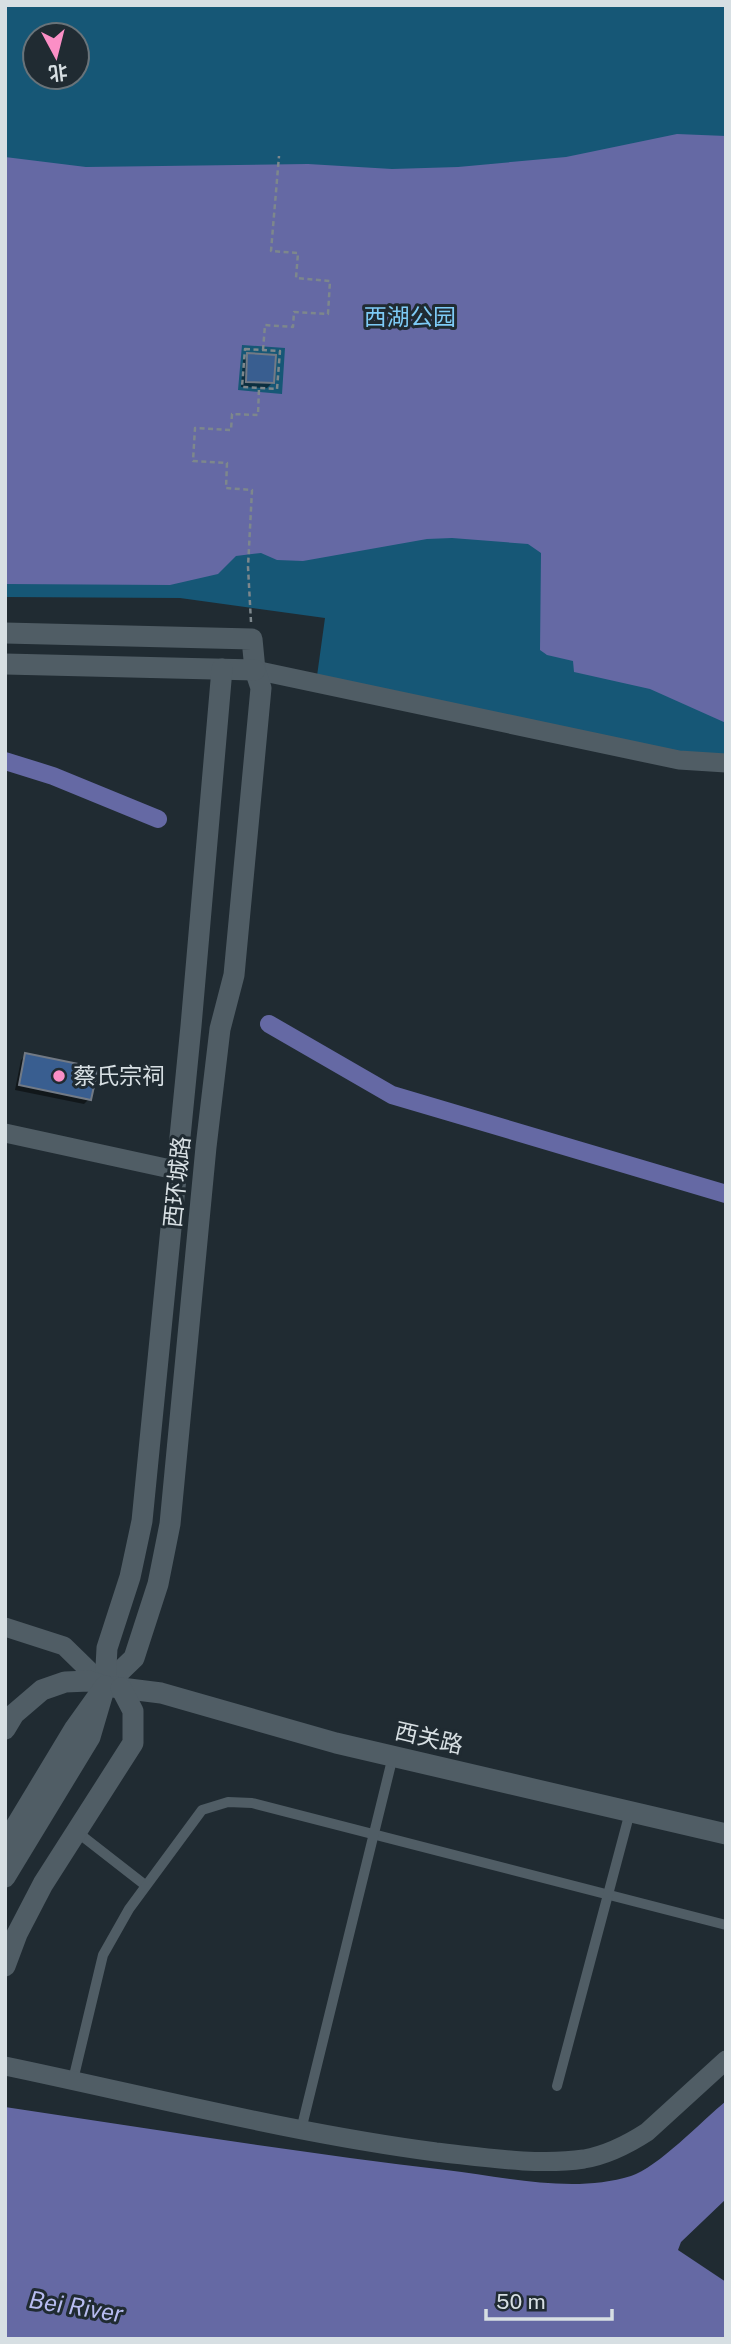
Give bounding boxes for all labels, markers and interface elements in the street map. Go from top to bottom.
north arrow [21,21,91,91]
text: 北 [47,61,69,85]
park label: 西湖公园 [364,303,456,330]
place label: 蔡氏宗祠 [73,1062,165,1089]
marker: 蔡氏宗祠 [51,1068,67,1084]
street label: 西环城路 [158,1135,195,1229]
street label: 西关路 [392,1717,466,1758]
scale bar [486,2278,612,2322]
water label: Bei River [27,2285,126,2327]
text: 50 m [496,2289,546,2314]

